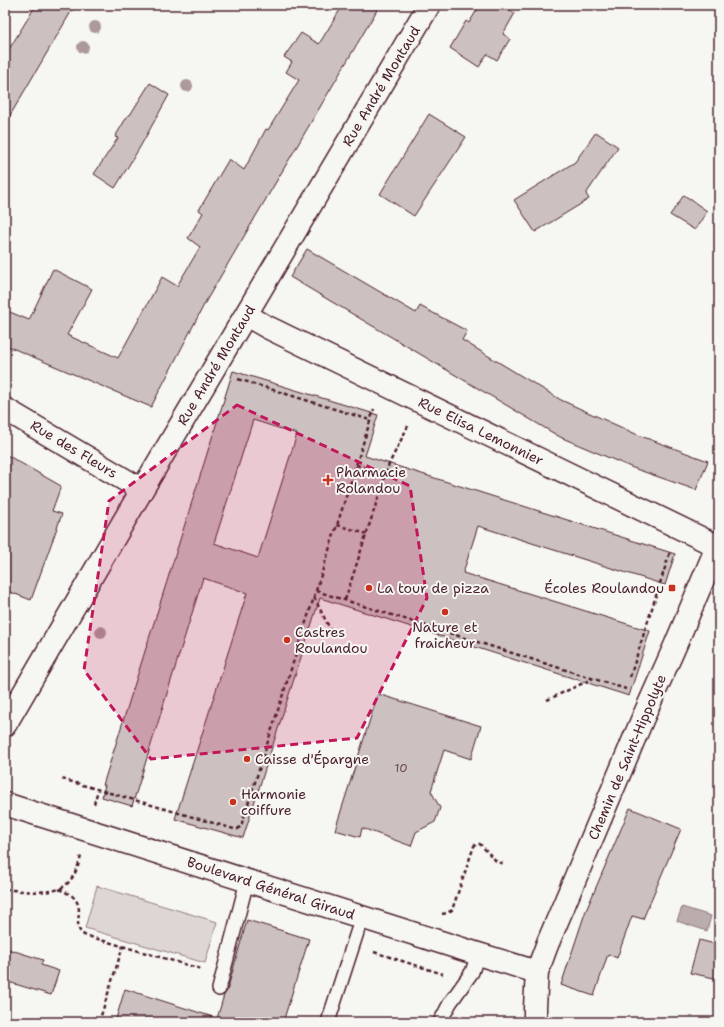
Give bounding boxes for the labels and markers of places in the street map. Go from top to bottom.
place label: Pharmacie Rolandou [336,463,406,497]
marker: Pharmacie Rolandou [323,475,333,485]
place label: La tour de pizza [377,579,489,597]
place label: Écoles Roulandou [544,579,664,597]
marker: La tour de pizza [364,583,374,593]
marker: Écoles Roulandou [667,583,677,593]
marker: Nature et fraicheur [440,607,450,617]
place label: Nature et fraicheur [412,618,478,652]
place label: Castres Roulandou [295,623,368,657]
marker: Castres Roulandou [282,635,292,645]
place label: Caisse d'Épargne [255,750,369,768]
marker: Caisse d'Épargne [242,754,252,764]
place label: Harmonie coiffure [241,785,306,819]
marker: Harmonie coiffure [228,797,238,807]

